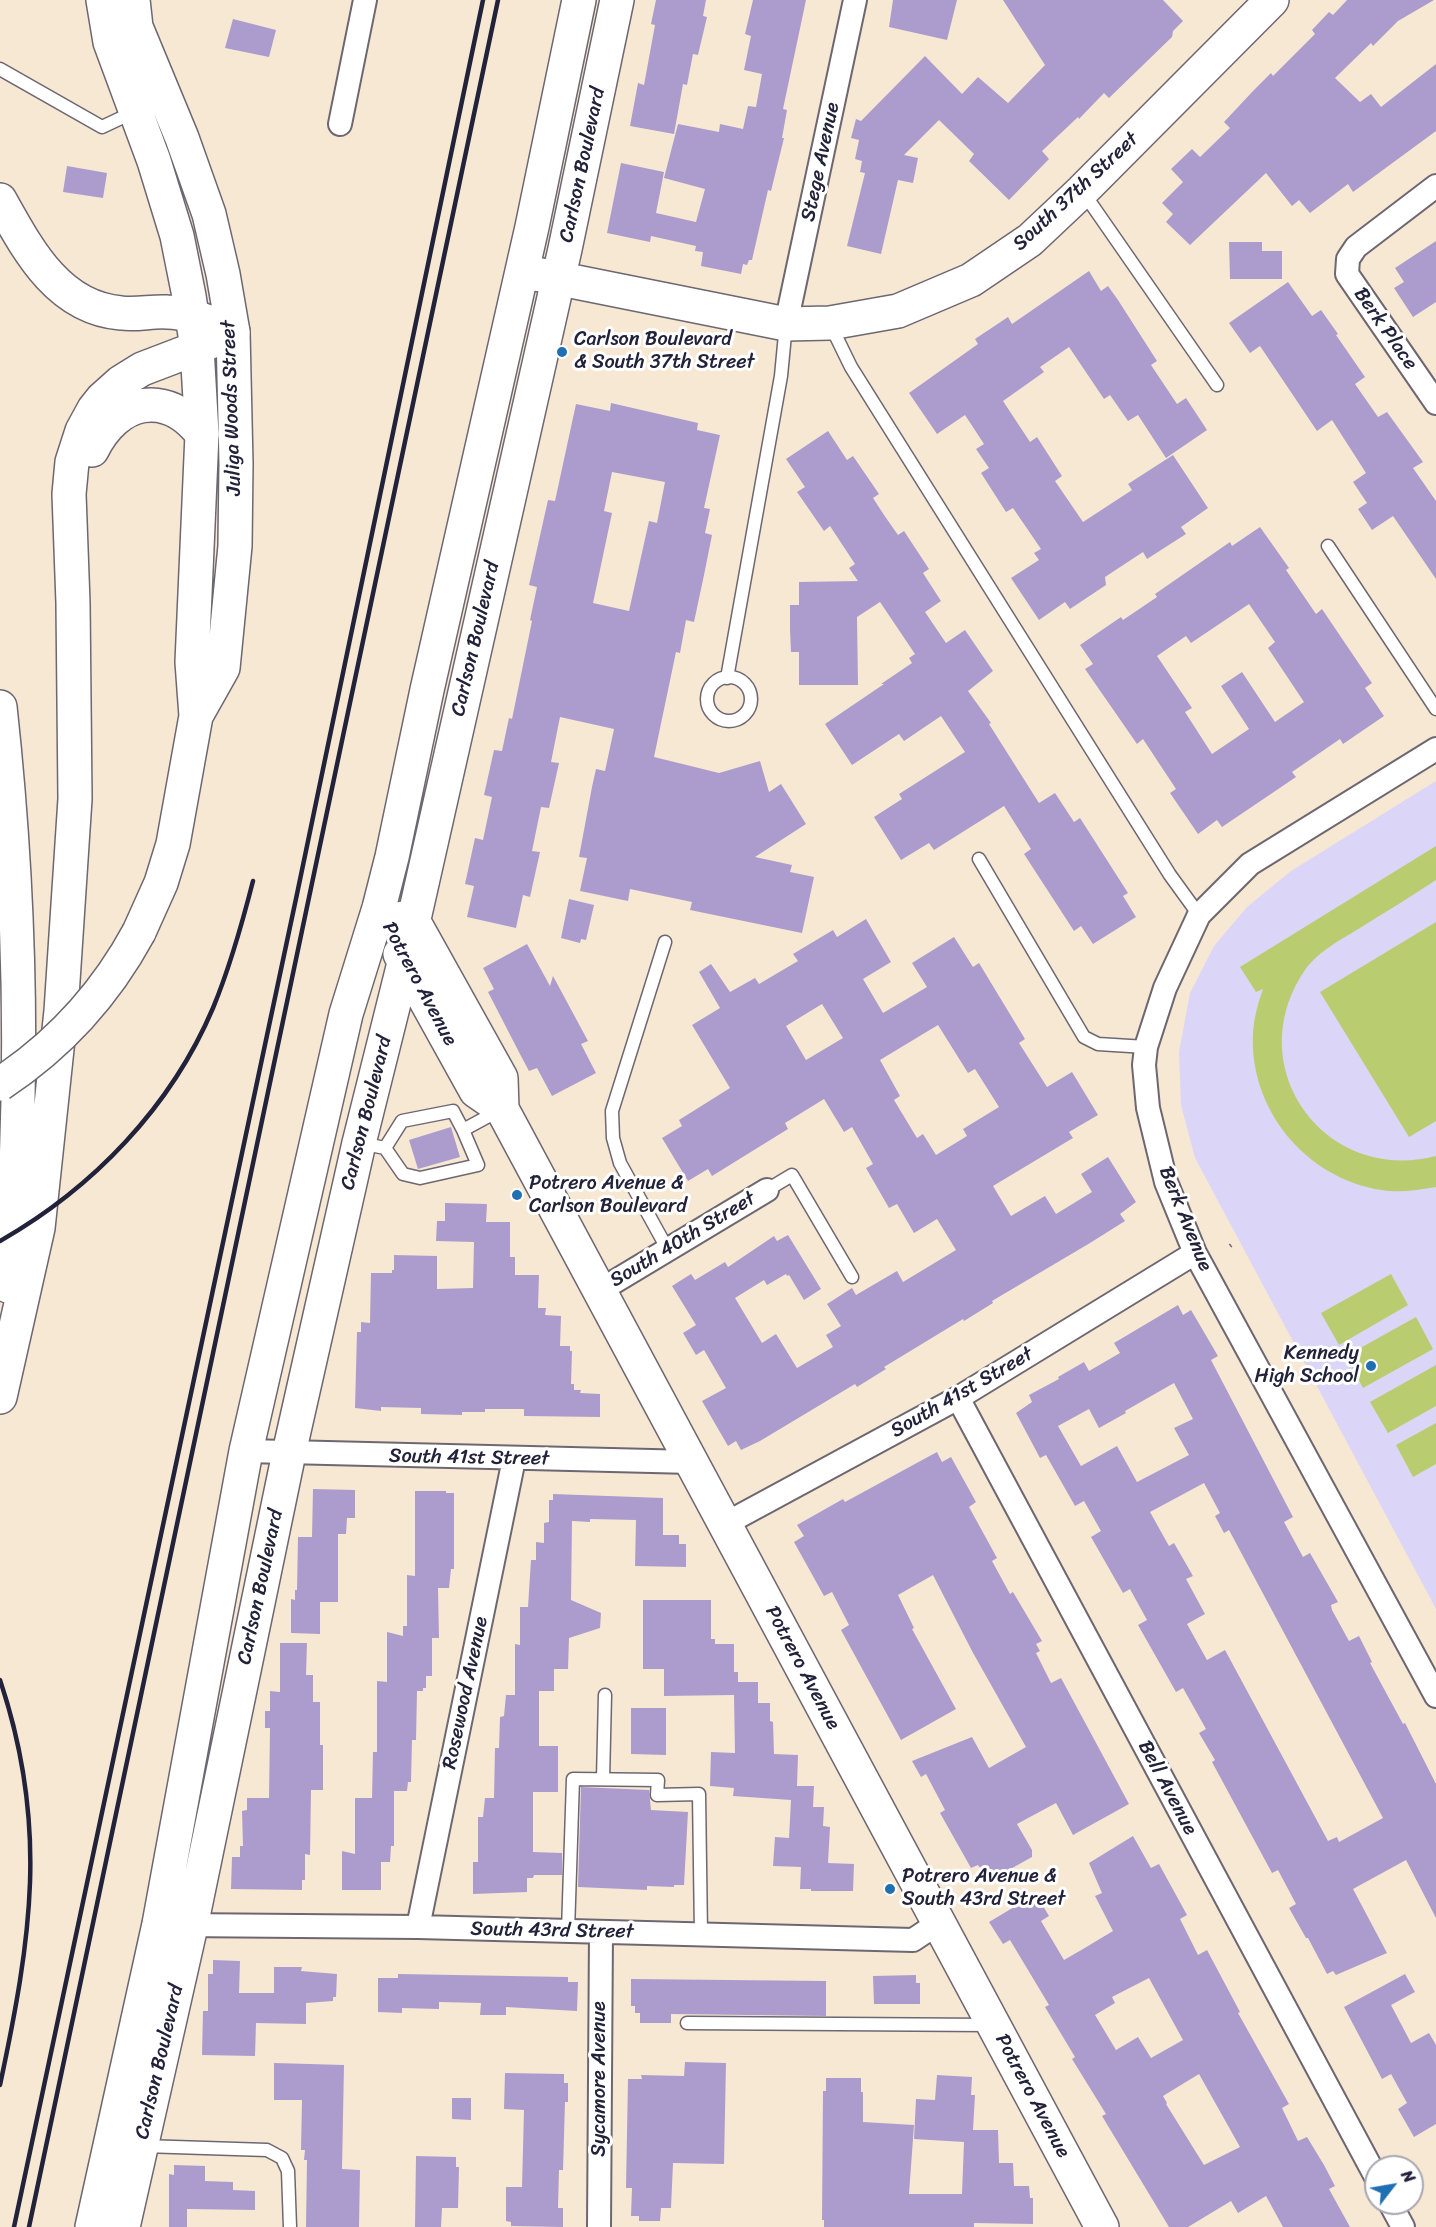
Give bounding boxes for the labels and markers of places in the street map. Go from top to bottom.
place label: Carlson Boulevard & South 37th Street [574,328,755,375]
marker: Carlson Boulevard & South 37th Street [555,345,569,359]
place label: Potrero Avenue & Carlson Boulevard [529,1172,687,1219]
marker: Potrero Avenue & Carlson Boulevard [510,1188,524,1202]
place label: Kennedy High School [1255,1342,1359,1389]
marker: Kennedy High School [1364,1359,1378,1373]
place label: Potrero Avenue & South 43rd Street [902,1865,1065,1912]
marker: Potrero Avenue & South 43rd Street [883,1882,897,1896]

